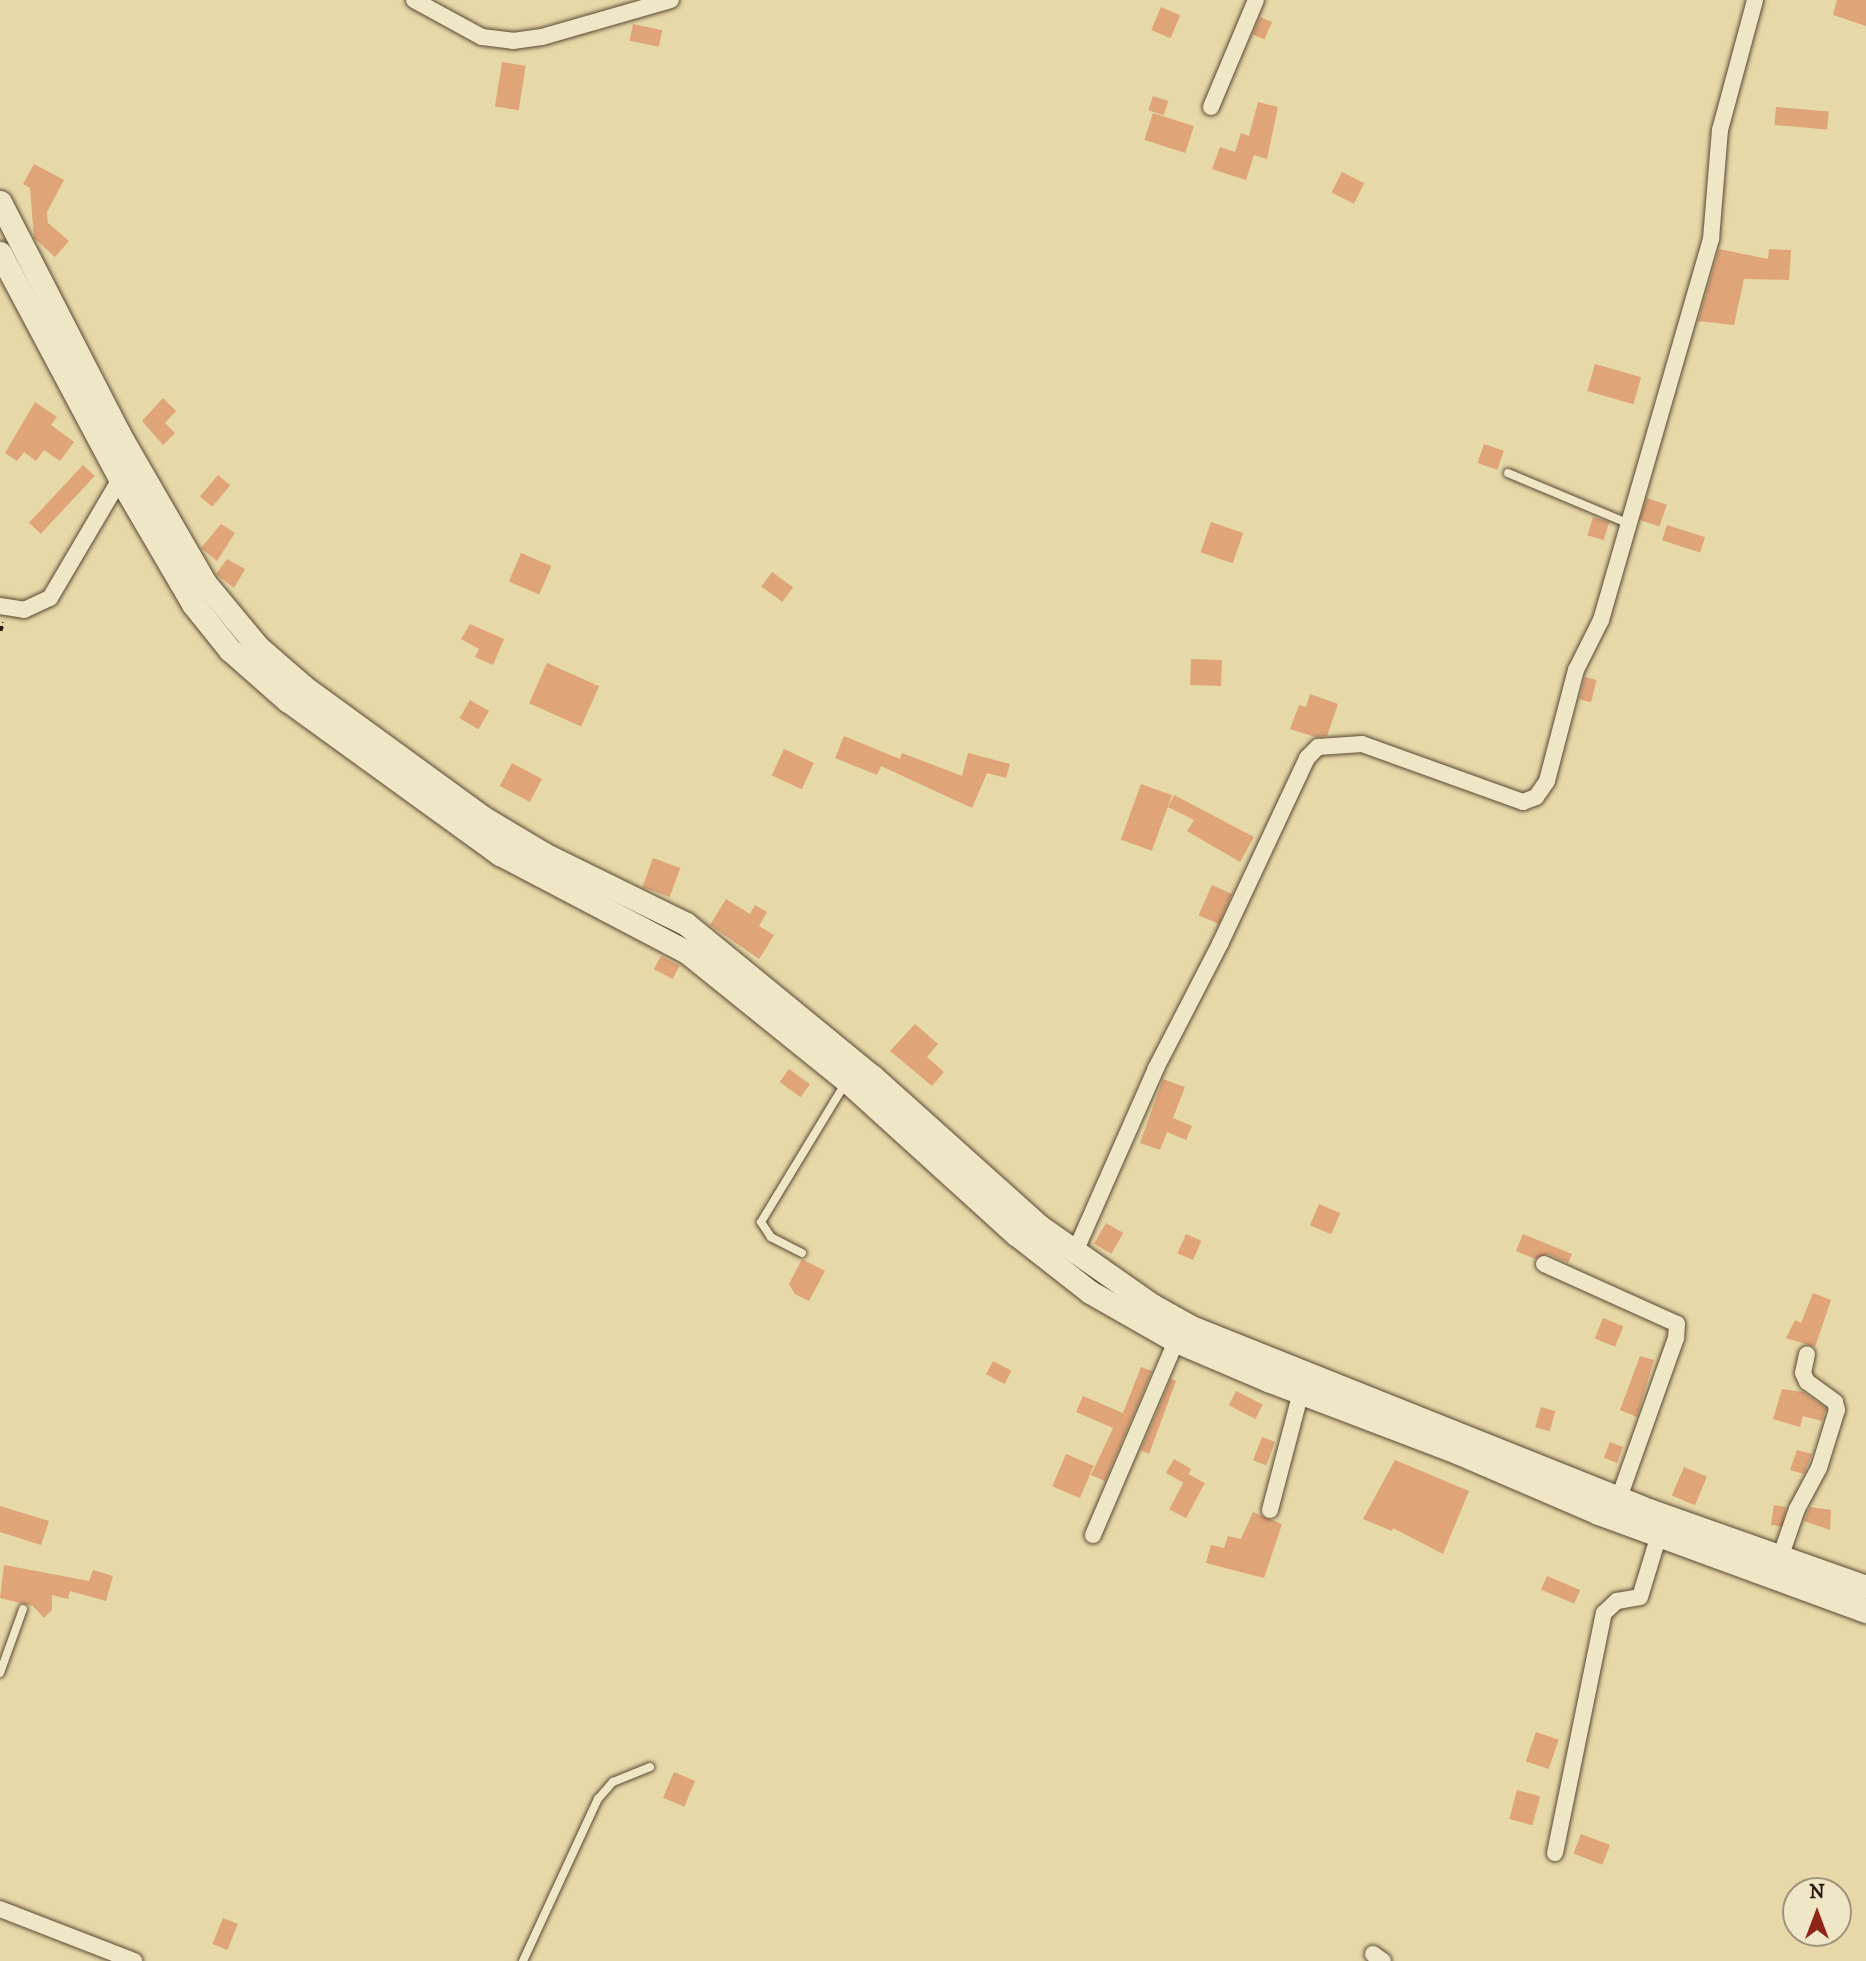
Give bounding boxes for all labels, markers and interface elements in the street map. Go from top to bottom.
north arrow [1782,1877,1852,1947]
text: N [1809,1881,1825,1904]

